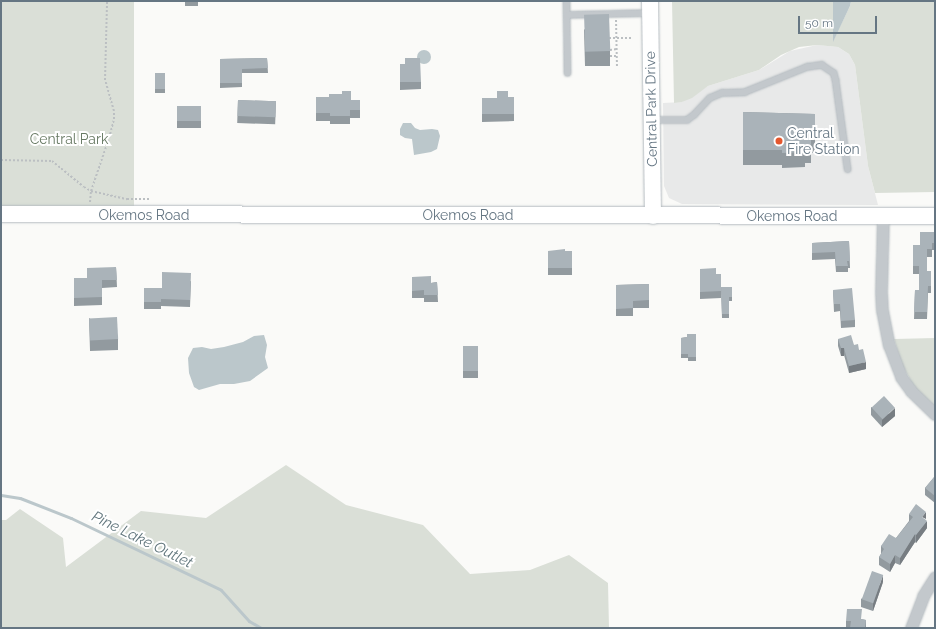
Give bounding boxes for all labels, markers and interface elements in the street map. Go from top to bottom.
scale bar [800,8,879,34]
text: 50 m [805,16,833,30]
street label: Central Park Drive [642,51,660,167]
place label: Central Fire Station [787,125,860,158]
park label: Central Park [29,131,109,147]
marker: Central Fire Station [774,136,784,146]
street label: Okemos Road [99,207,189,223]
street label: Okemos Road [423,207,513,223]
street label: Okemos Road [747,208,837,224]
water label: Pine Lake Outlet [89,508,195,572]

